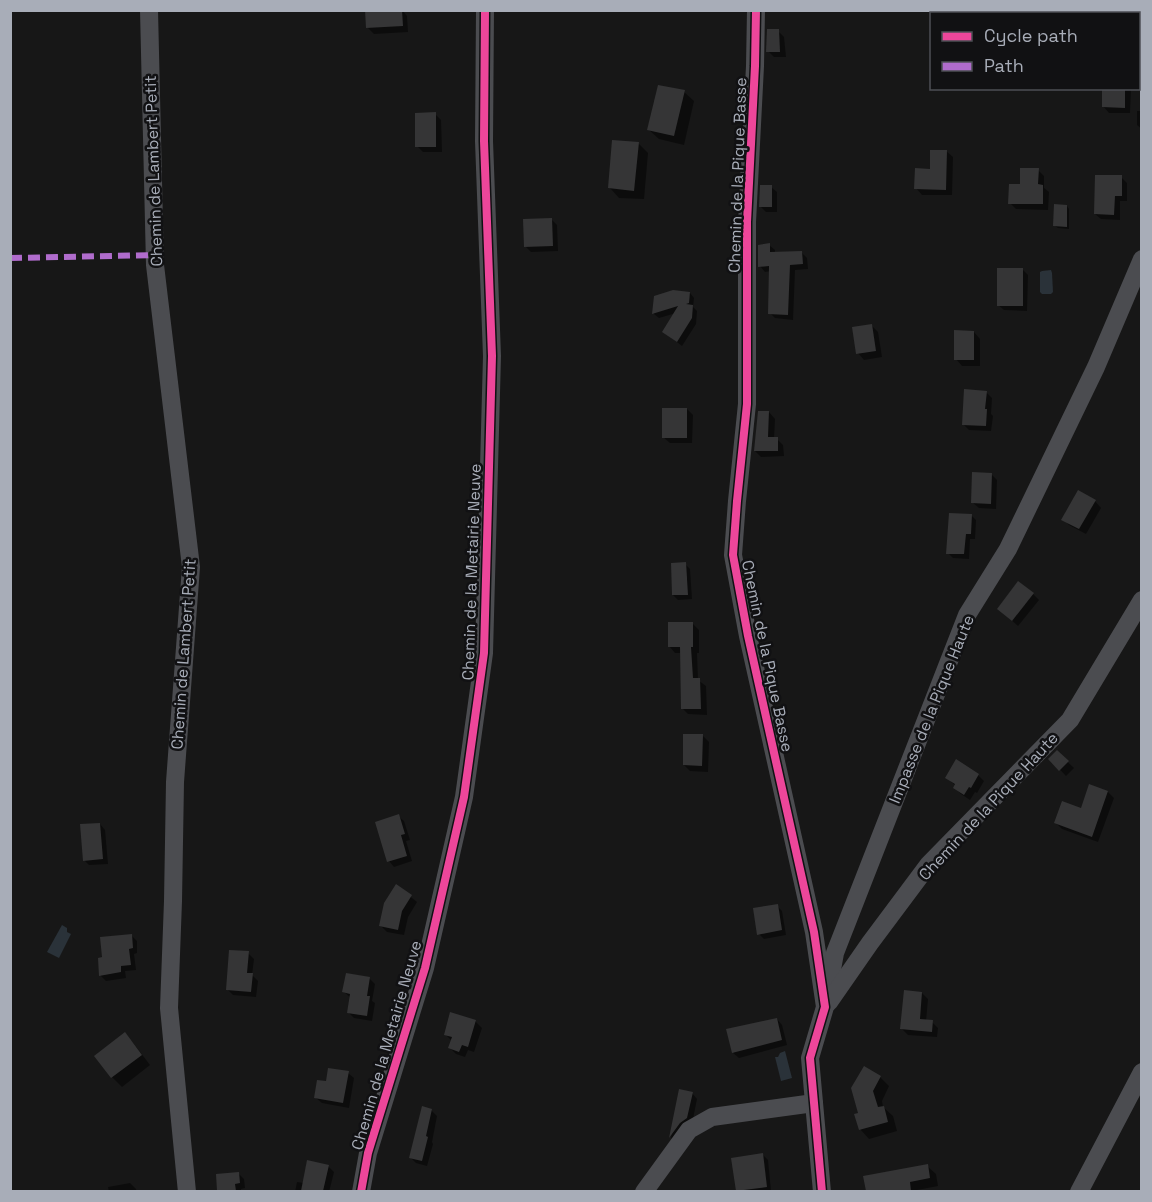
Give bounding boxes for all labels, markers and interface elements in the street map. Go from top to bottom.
legend [930,12,1140,90]
text: Cycle path [984,24,1078,47]
text: Path [984,54,1024,77]
street label: Chemin de Lambert Petit [140,75,167,267]
street label: Chemin de la Pique Basse [724,77,751,273]
street label: Chemin de la Metairie Neuve [457,463,486,681]
street label: Chemin de Lambert Petit [166,558,201,750]
street label: Chemin de la Pique Basse [737,558,798,754]
street label: Impasse de la Pique Haute [884,612,979,807]
street label: Chemin de la Pique Haute [914,728,1063,885]
street label: Chemin de la Metairie Neuve [346,938,426,1152]

